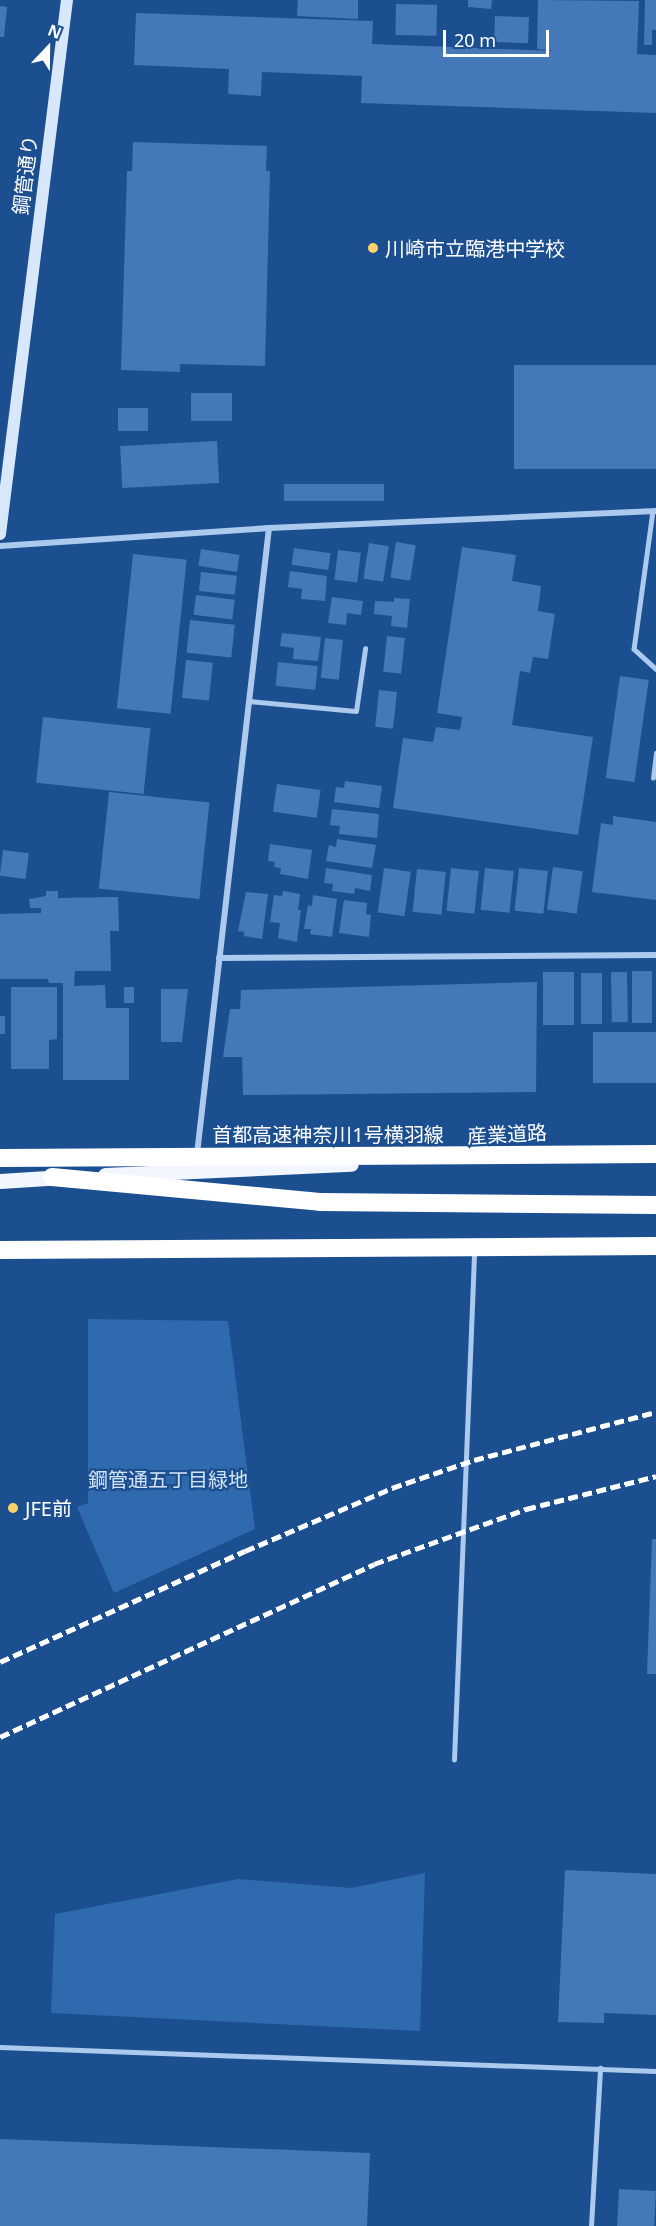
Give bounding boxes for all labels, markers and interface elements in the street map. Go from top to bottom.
north arrow [18,18,78,78]
scale bar [446,18,552,56]
text: N [45,19,65,44]
text: 20 m [454,28,496,52]
street label: 鋼管通り [8,134,42,216]
place label: 川崎市立臨港中学校 [385,236,565,260]
marker: 川崎市立臨港中学校 [366,241,380,255]
street label: 産業道路 [466,1120,548,1148]
street label: 首都高速神奈川1号横羽線 [212,1122,444,1146]
park label: 鋼管通五丁目緑地 [88,1467,248,1491]
place label: JFE前 [25,1496,72,1520]
marker: JFE前 [6,1501,20,1515]

